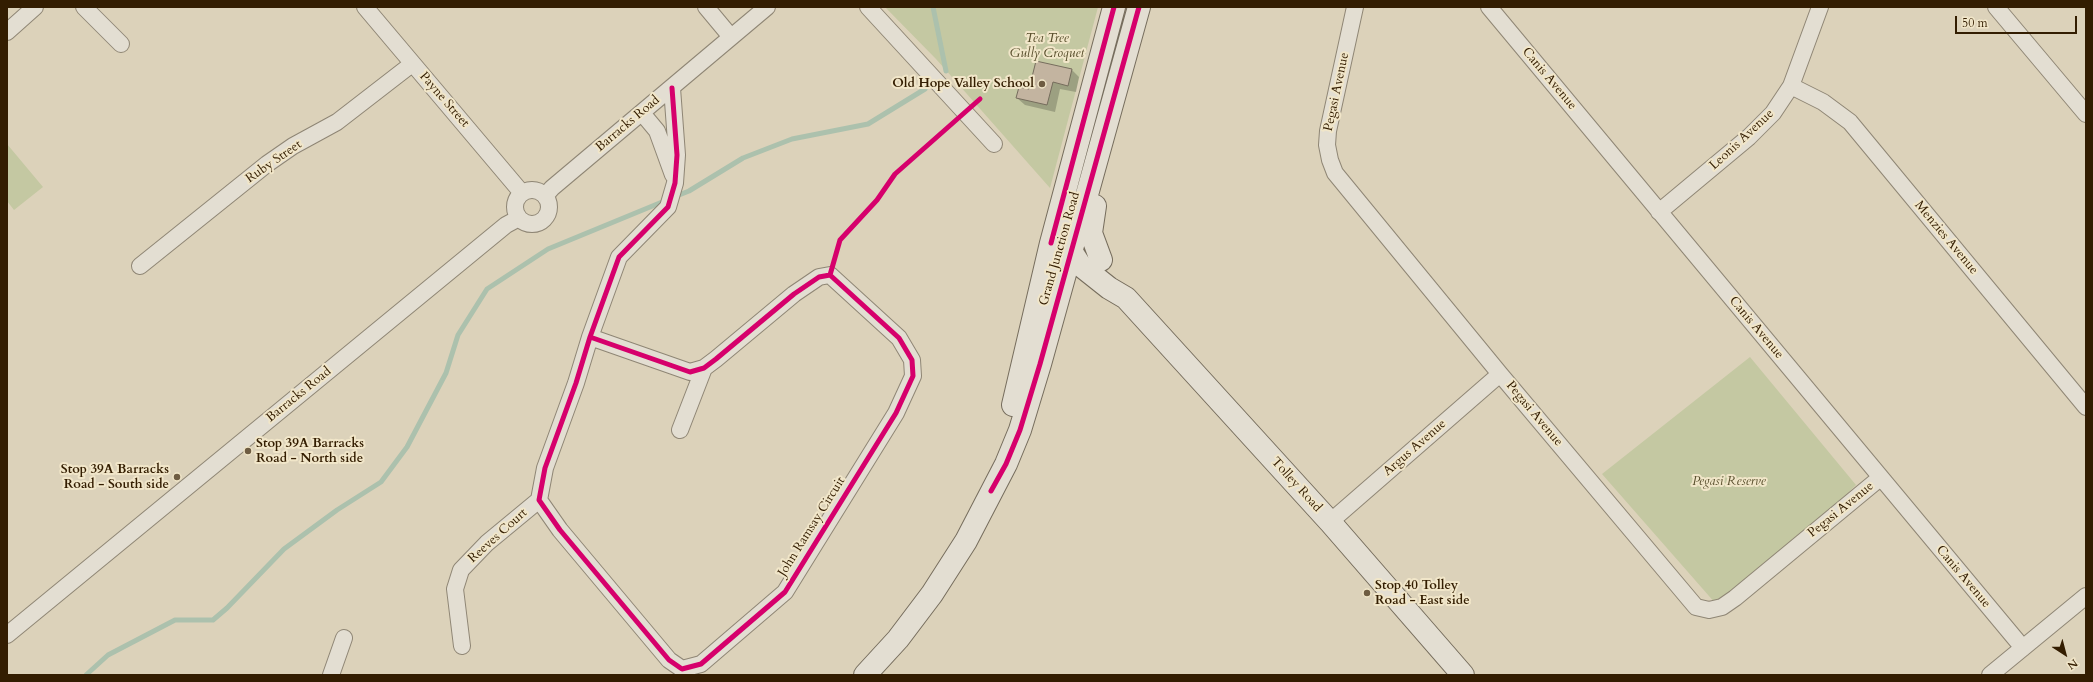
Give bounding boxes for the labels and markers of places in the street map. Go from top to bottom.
place label: Old Hope Valley School [892,76,1034,92]
marker: Old Hope Valley School [1037,79,1047,89]
place label: Stop 39A Barracks Road - North side [256,436,364,467]
marker: Stop 39A Barracks Road - North side [243,446,253,456]
place label: Stop 39A Barracks Road - South side [61,462,169,493]
marker: Stop 39A Barracks Road - South side [172,472,182,482]
place label: Stop 40 Tolley Road - East side [1375,578,1470,609]
marker: Stop 40 Tolley Road - East side [1362,588,1372,598]

